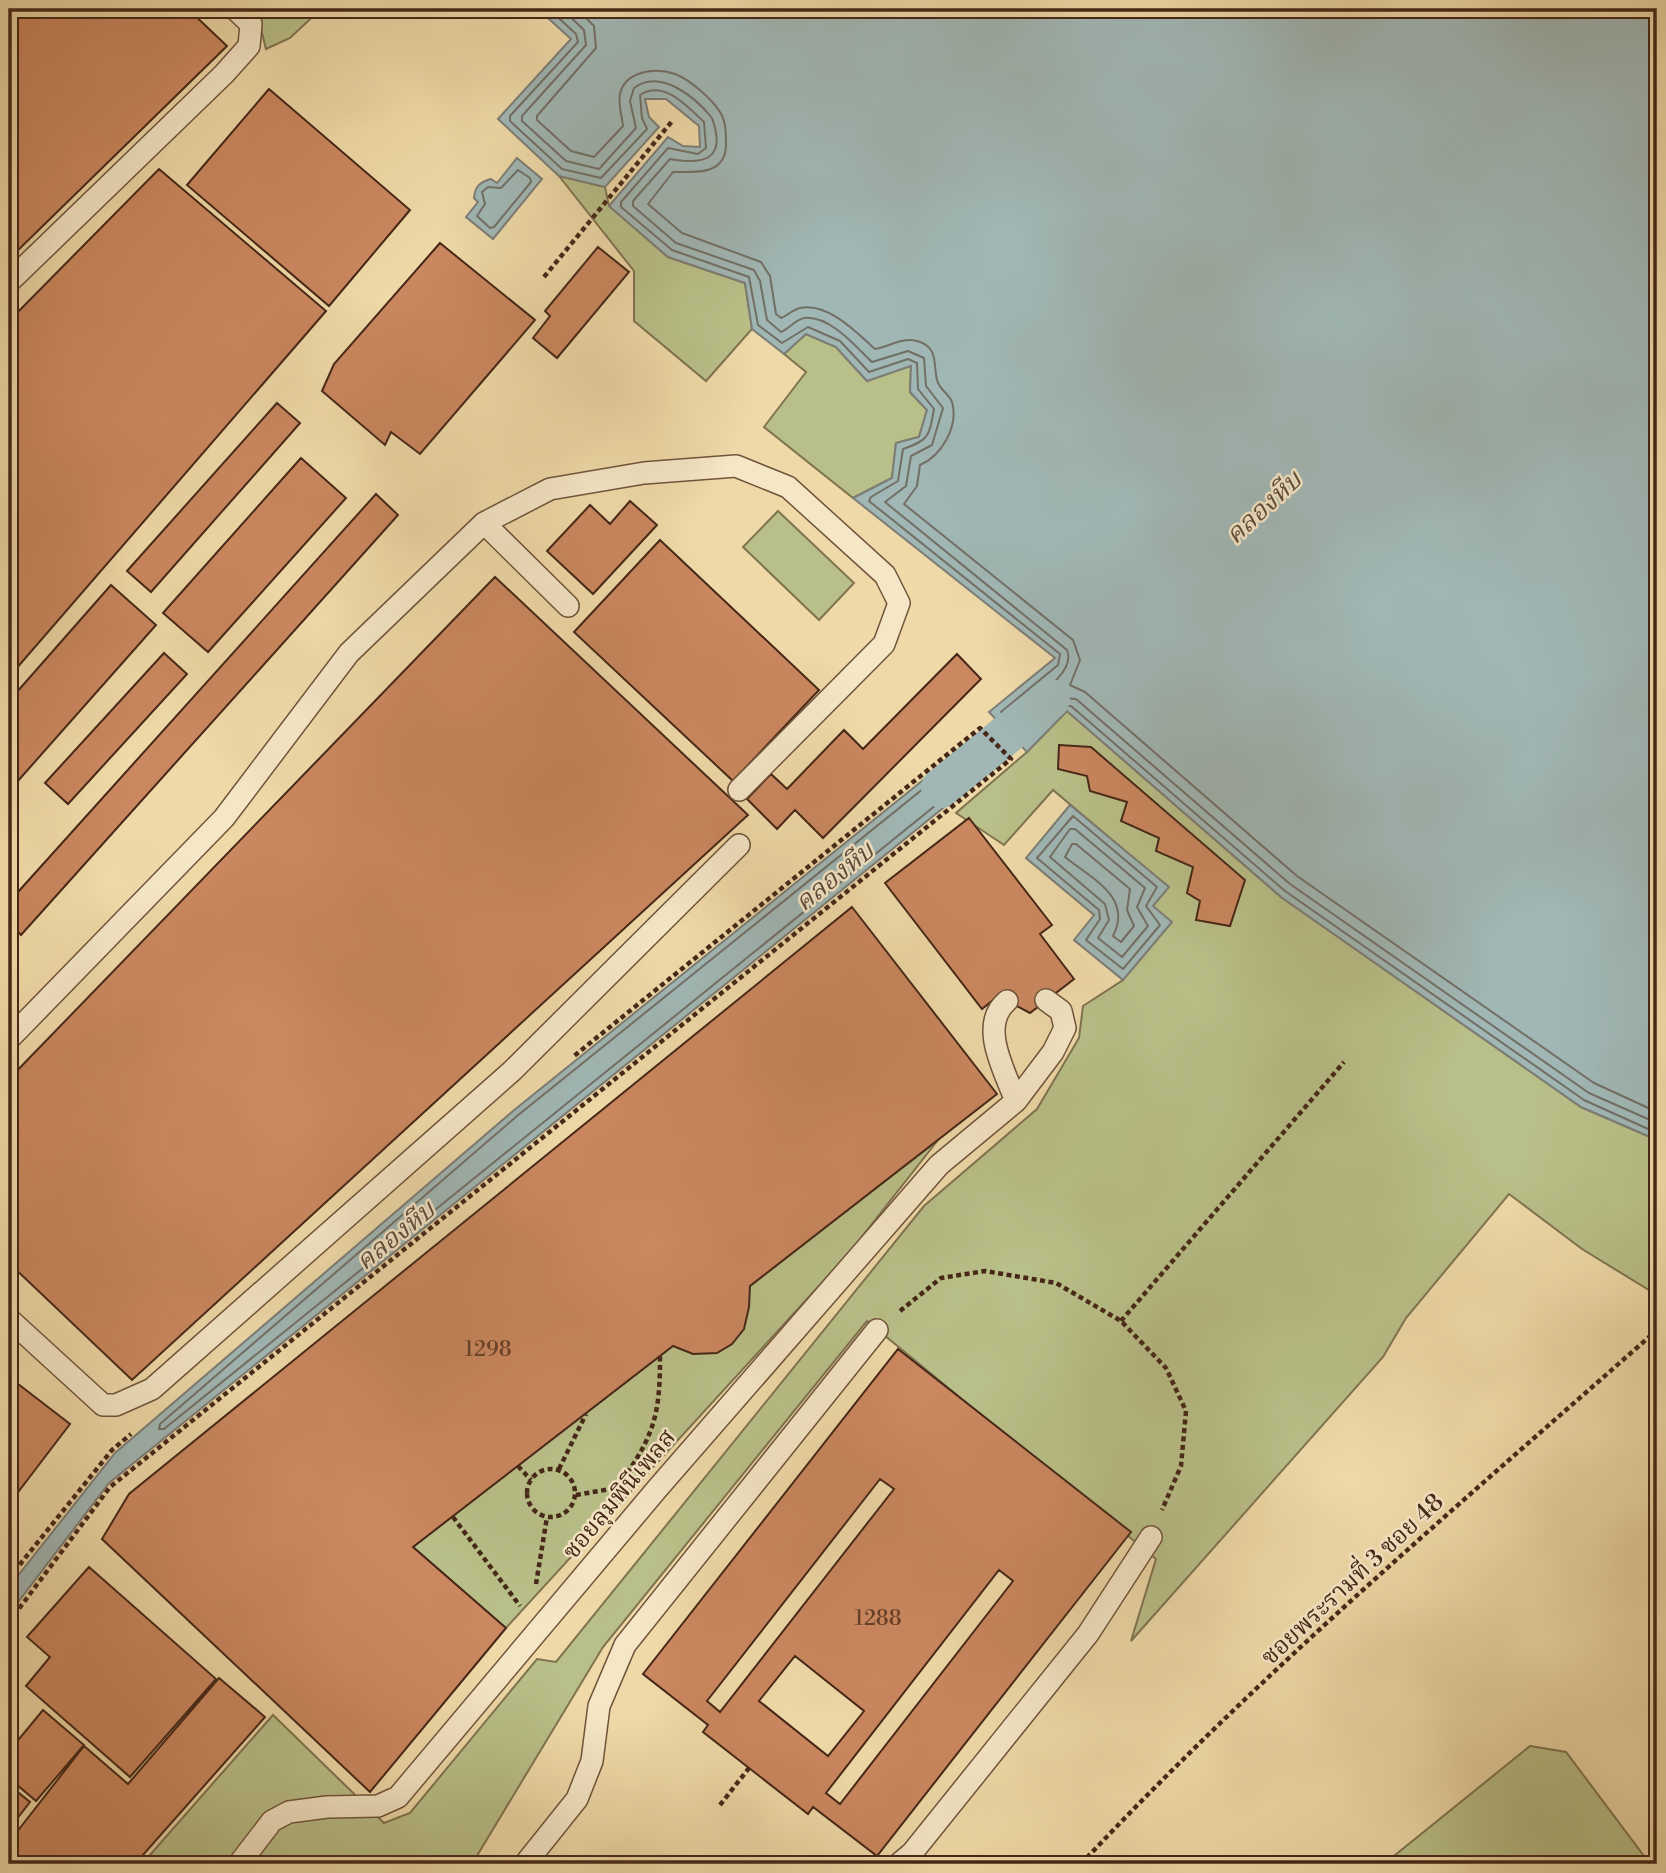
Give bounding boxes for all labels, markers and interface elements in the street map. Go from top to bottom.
water label: คลองหีบ [1219,463,1310,551]
water label: คลองหีบ [789,834,882,918]
water label: คลองหีบ [350,1193,443,1277]
house number: 1298 [464,1337,512,1363]
street label: ซอยลุมพินีเพลส [557,1423,683,1566]
street label: ซอยพระรามที่ 3 ซอย 48 [1252,1484,1450,1672]
house number: 1288 [854,1606,902,1632]

